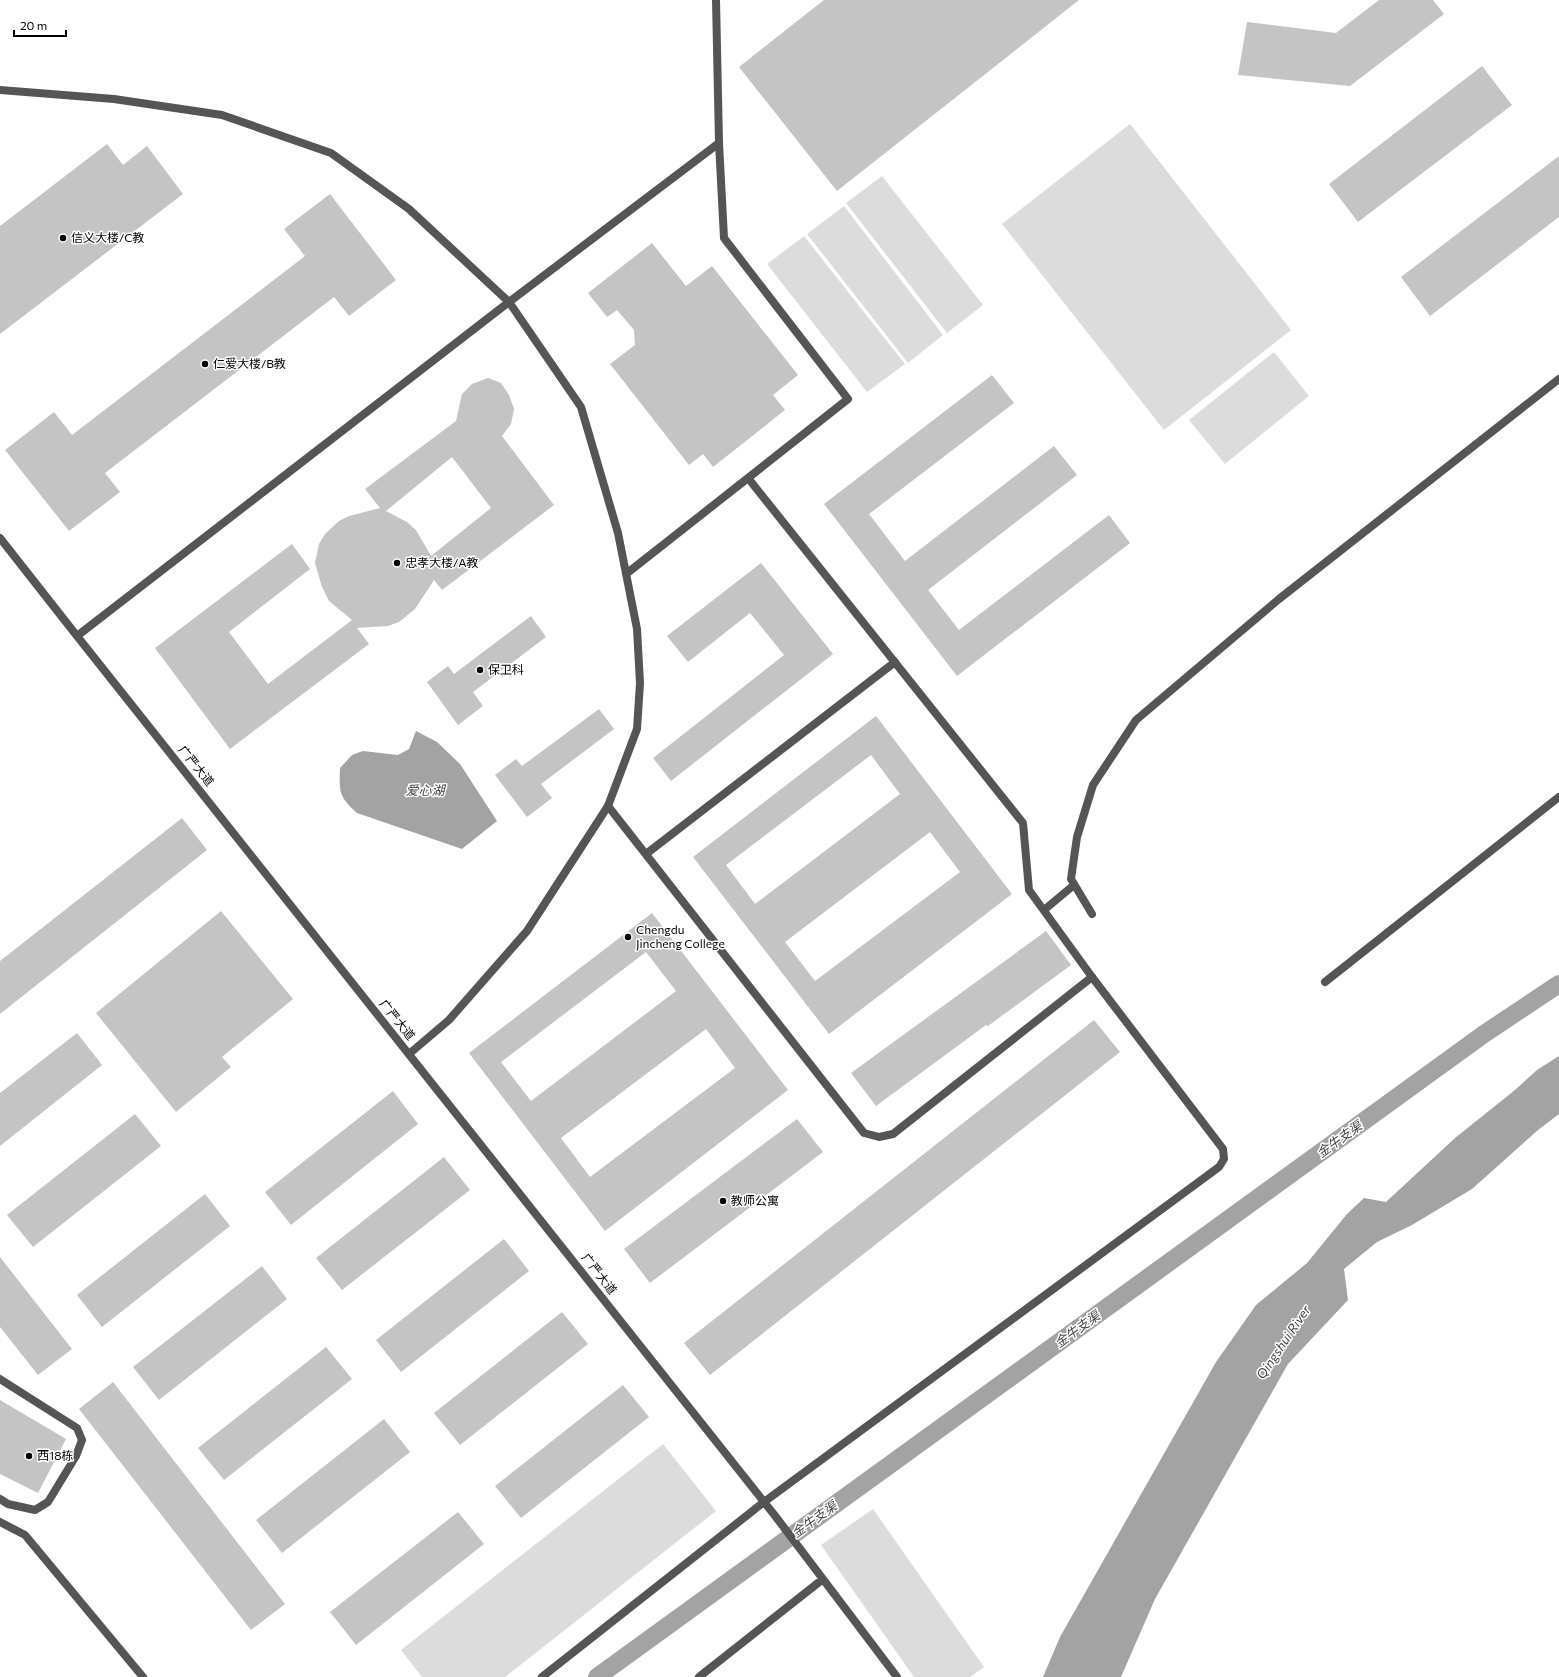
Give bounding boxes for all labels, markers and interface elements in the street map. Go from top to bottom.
scale bar [14,12,66,38]
text: 20 m [20,18,47,32]
place label: 信义大楼/C教 [71,230,145,244]
marker: 信义大楼/C教 [58,233,68,243]
place label: 仁爱大楼/B教 [213,356,286,370]
marker: 仁爱大楼/B教 [200,359,210,369]
place label: 忠孝大楼/A教 [405,555,479,569]
marker: 忠孝大楼/A教 [392,558,402,568]
place label: 保卫科 [488,662,524,676]
marker: 保卫科 [475,665,485,675]
street label: 广严大道 [176,742,217,788]
water label: 爱心湖 [405,782,446,798]
place label: Chengdu Jincheng College [636,922,725,951]
marker: Chengdu Jincheng College [623,932,633,942]
street label: 广严大道 [377,996,418,1042]
water label: 金牛支渠 [1313,1116,1366,1161]
place label: 教师公寓 [731,1193,779,1207]
marker: 教师公寓 [718,1196,728,1206]
street label: 广严大道 [579,1250,620,1297]
water label: Qingshui River [1252,1301,1314,1382]
water label: 金牛支渠 [1051,1306,1104,1351]
place label: 西18栋 [37,1448,73,1462]
marker: 西18栋 [24,1451,34,1461]
water label: 金牛支渠 [788,1496,841,1541]

